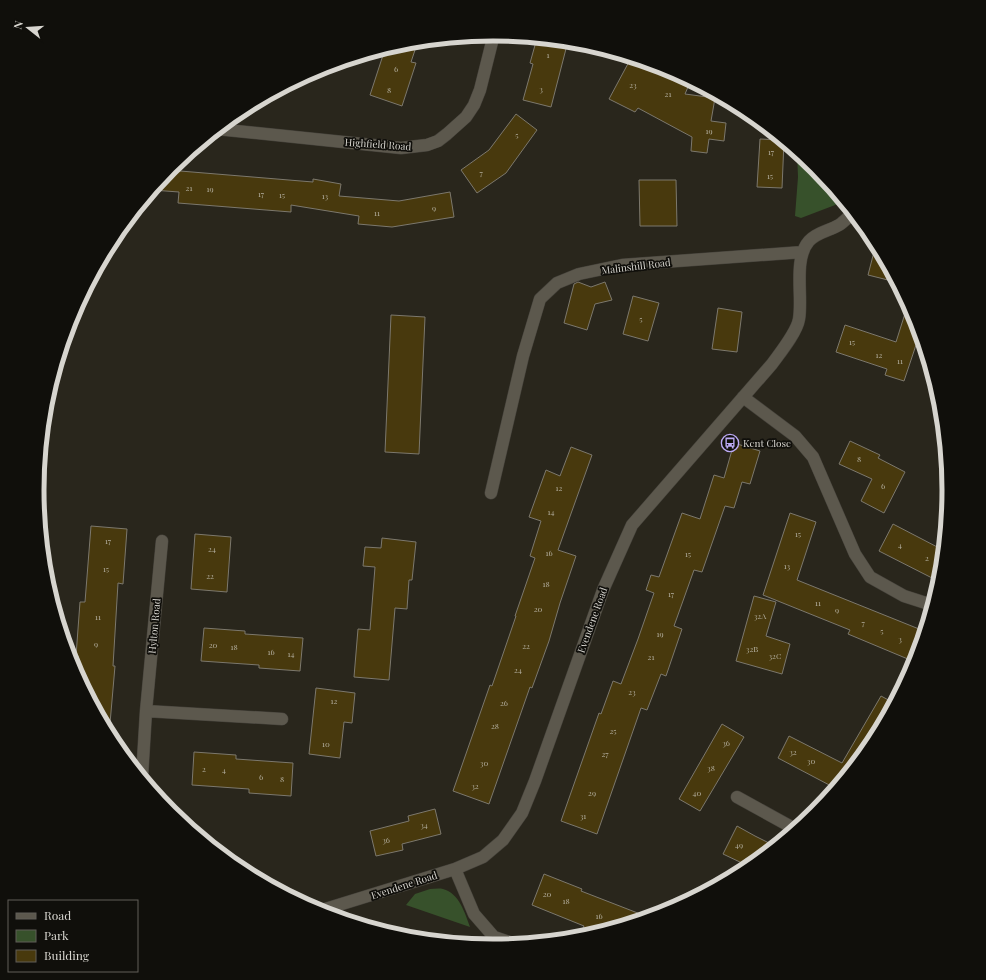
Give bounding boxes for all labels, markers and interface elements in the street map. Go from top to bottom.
north arrow [8,8,48,48]
text: N [10,19,26,31]
house number: 1 [547,49,550,60]
house number: 6 [394,63,398,74]
house number: 23 [629,79,637,90]
house number: 3 [539,83,543,94]
house number: 8 [387,84,391,95]
house number: 21 [665,88,671,99]
house number: 19 [705,125,713,136]
house number: 5 [515,129,519,140]
street label: Highfield Road [344,135,412,153]
house number: 17 [768,146,775,157]
house number: 7 [479,167,483,178]
house number: 15 [767,170,773,181]
house number: 21 [186,182,192,193]
house number: 19 [206,183,214,194]
house number: 17 [258,188,265,199]
house number: 15 [279,189,285,200]
house number: 13 [322,190,329,201]
house number: 9 [432,202,436,213]
house number: 11 [374,207,380,218]
street label: Malinshill Road [601,255,672,277]
house number: 5 [639,313,643,324]
house number: 15 [849,336,855,347]
house number: 12 [876,349,883,360]
house number: 11 [897,355,903,366]
bus stop icon: Kent Close [720,433,740,453]
place label: Kent Close [743,436,791,450]
house number: 8 [857,453,861,464]
house number: 6 [881,480,885,491]
house number: 12 [556,482,563,493]
house number: 14 [548,506,554,517]
house number: 15 [795,528,801,539]
house number: 17 [105,535,112,546]
house number: 4 [898,539,902,550]
house number: 24 [208,543,216,554]
house number: 16 [545,547,553,558]
house number: 15 [685,548,691,559]
house number: 2 [925,552,929,563]
house number: 13 [784,560,791,571]
house number: 15 [103,563,109,574]
house number: 22 [206,570,214,581]
house number: 18 [542,578,550,589]
street label: Evendene Road [574,585,610,655]
house number: 17 [668,588,675,599]
house number: 11 [815,597,821,608]
street label: Hylton Road [145,598,163,654]
house number: 20 [534,603,543,614]
house number: 9 [835,604,839,615]
house number: 32A [754,610,767,621]
house number: 11 [95,611,101,622]
house number: 7 [861,617,865,628]
house number: 5 [880,625,884,636]
house number: 19 [656,628,664,639]
house number: 3 [898,633,902,644]
house number: 9 [94,638,98,649]
house number: 20 [209,639,218,650]
house number: 22 [522,640,530,651]
house number: 18 [230,641,238,652]
house number: 32B [746,643,758,654]
house number: 16 [267,646,275,657]
house number: 14 [288,648,294,659]
house number: 32C [769,650,781,661]
house number: 21 [648,651,654,662]
house number: 24 [514,664,522,675]
house number: 23 [628,686,636,697]
house number: 12 [331,695,338,706]
house number: 26 [500,697,508,708]
house number: 28 [491,720,499,731]
house number: 25 [609,725,617,736]
house number: 36 [722,737,730,748]
house number: 10 [322,738,330,749]
house number: 32 [789,746,797,757]
house number: 27 [601,748,609,759]
house number: 30 [807,755,815,766]
house number: 30 [480,757,488,768]
house number: 38 [707,762,715,773]
house number: 2 [202,763,206,774]
house number: 4 [222,764,226,775]
house number: 6 [259,771,263,782]
house number: 8 [280,773,284,784]
house number: 32 [471,780,479,791]
house number: 29 [588,787,596,798]
house number: 40 [693,787,702,798]
house number: 31 [580,810,586,821]
house number: 34 [420,819,428,830]
house number: 36 [382,834,390,845]
house number: 49 [735,839,743,850]
street label: Evendene Road [369,868,439,902]
house number: 20 [543,888,552,899]
house number: 18 [562,895,570,906]
legend [8,900,138,972]
text: Road [44,907,71,923]
house number: 16 [595,910,603,921]
text: Park [44,927,69,943]
text: Building [44,947,90,963]

